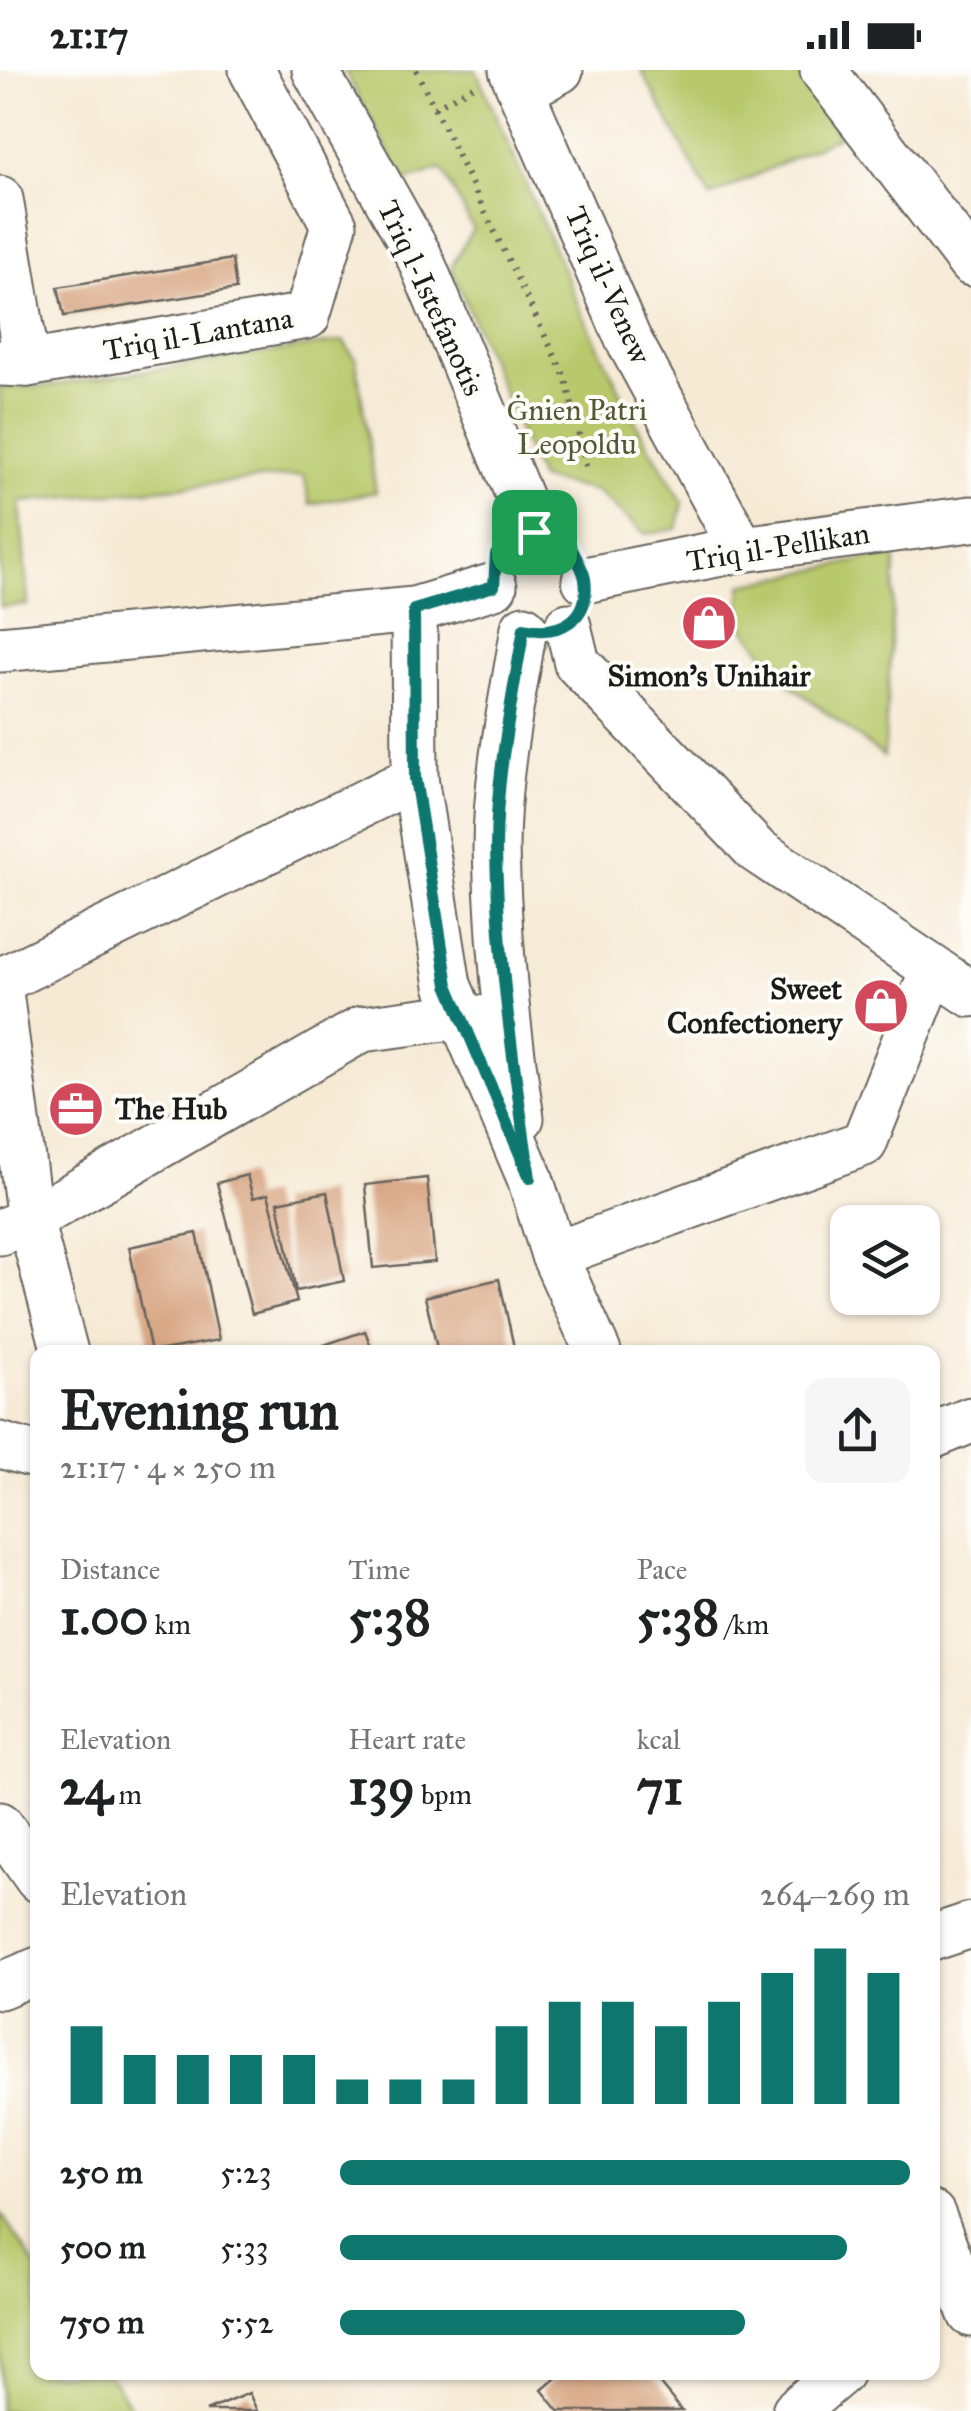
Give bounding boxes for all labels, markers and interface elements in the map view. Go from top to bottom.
text: 21:17 [50,12,129,58]
street label: Triq l-Istefanotis [370,195,492,401]
street label: Triq il-Venew [557,201,659,370]
street label: Triq il-Lantana [100,300,296,368]
park label: Ġnien Patri Leopoldu [507,392,647,462]
pin [492,490,577,575]
icon: arrive [507,505,562,560]
street label: Triq il-Pellikan [684,515,872,579]
shop icon: Simon's Unihair [679,593,739,653]
place label: Simon's Unihair [607,658,811,694]
place label: Sweet Confectionery [667,971,843,1041]
shop icon: Sweet Confectionery [851,976,911,1036]
office icon: The Hub [46,1079,106,1139]
place label: The Hub [115,1091,228,1127]
map controls [830,1205,940,1315]
button: layers [830,1205,940,1315]
text: Evening run [60,1377,339,1444]
button: share [805,1378,910,1483]
text: 21:17 · 4 × 250 m [60,1448,276,1487]
text: Distance [60,1552,160,1587]
text: Time [348,1552,410,1587]
text: Pace [637,1552,687,1587]
text: 1.00 [60,1587,148,1648]
text: 5:38 [348,1587,431,1648]
text: 5:38 [637,1587,719,1648]
text: km [148,1607,191,1642]
text: /km [719,1607,769,1642]
text: Elevation [60,1722,171,1757]
text: Heart rate [348,1722,466,1757]
text: kcal [637,1722,681,1757]
text: 24 [60,1757,113,1818]
text: 139 [348,1757,415,1818]
text: 71 [637,1757,683,1818]
text: m [113,1777,142,1812]
text: bpm [415,1777,472,1812]
text: Elevation [60,1875,187,1914]
text: 264–269 m [760,1875,910,1914]
text: 250 m [60,2153,143,2192]
text: 5:23 [220,2153,272,2192]
text: 500 m [60,2228,146,2267]
text: 5:33 [220,2228,269,2267]
text: 750 m [60,2303,144,2342]
text: 5:52 [220,2303,274,2342]

